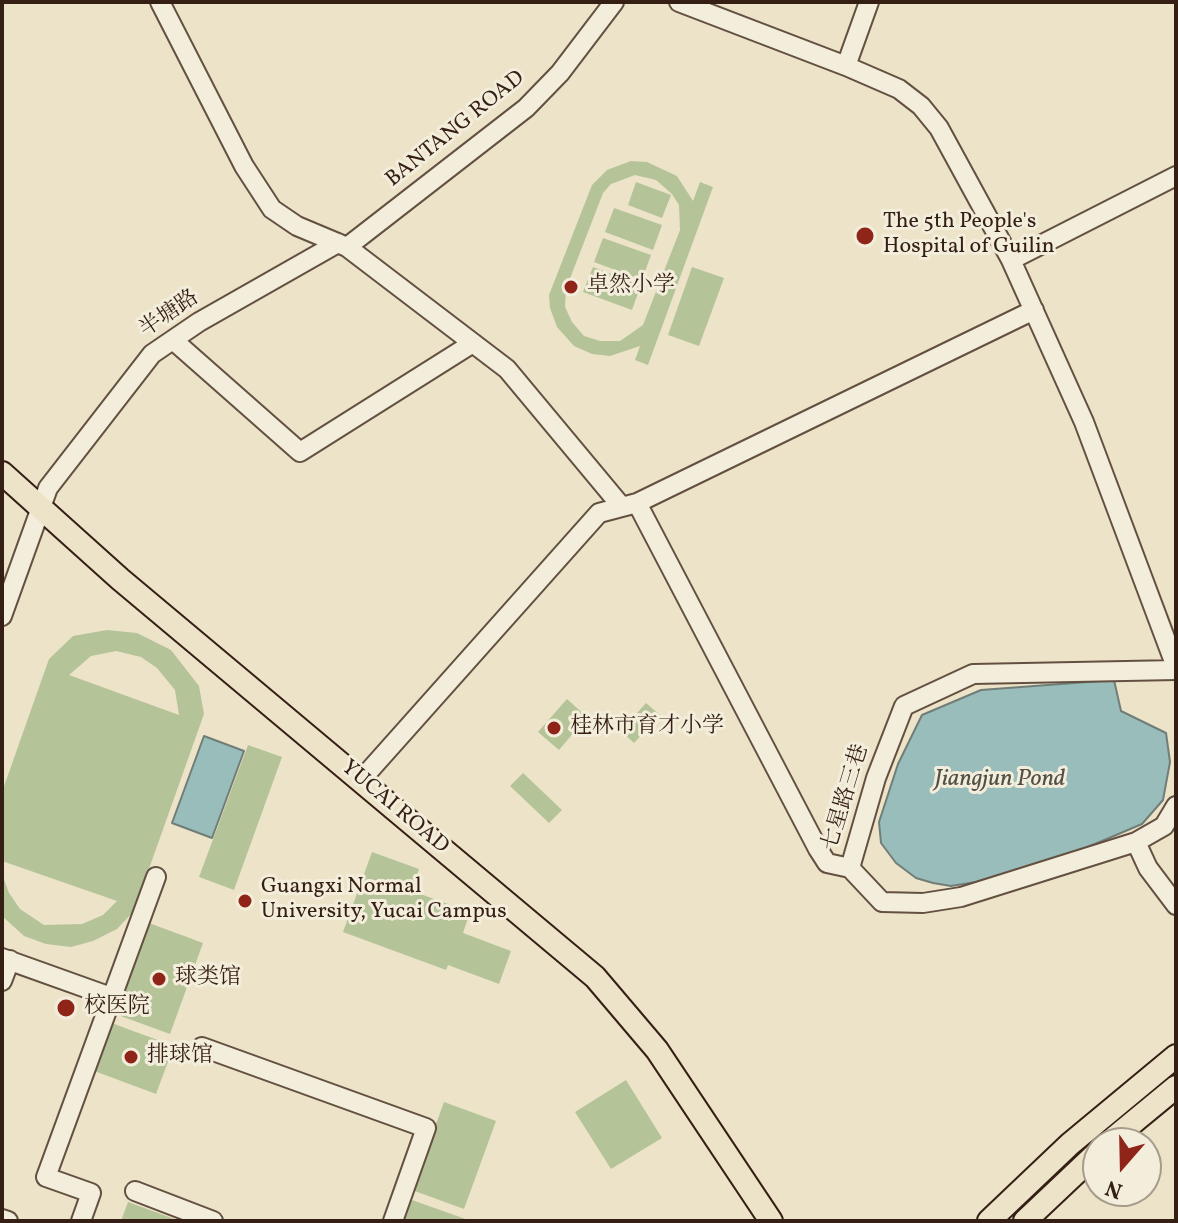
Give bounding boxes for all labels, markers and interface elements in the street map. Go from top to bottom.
street label: BANTANG ROAD [381,66,531,194]
place label: The 5th People's Hospital of Guilin [883,210,1055,262]
marker: The 5th People's Hospital of Guilin [854,225,876,247]
place label: 卓然小学 [587,274,675,300]
marker: 卓然小学 [562,278,580,296]
street label: 半塘路 [135,286,205,344]
place label: 桂林市育才小学 [570,715,724,741]
marker: 桂林市育才小学 [545,719,563,737]
street label: 七星路三巷 [818,742,876,854]
street label: YUCAI ROAD [335,755,453,861]
water label: Jiangjun Pond [935,767,1065,795]
place label: Guangxi Normal University, Yucai Campus [261,875,507,926]
marker: Guangxi Normal University, Yucai Campus [236,892,254,910]
place label: 球类馆 [175,966,241,992]
marker: 球类馆 [150,970,168,988]
place label: 校医院 [84,995,150,1021]
marker: 校医院 [55,997,77,1019]
place label: 排球馆 [147,1044,213,1070]
marker: 排球馆 [122,1048,140,1066]
north arrow [1082,1127,1162,1207]
text: N [1102,1171,1127,1205]

